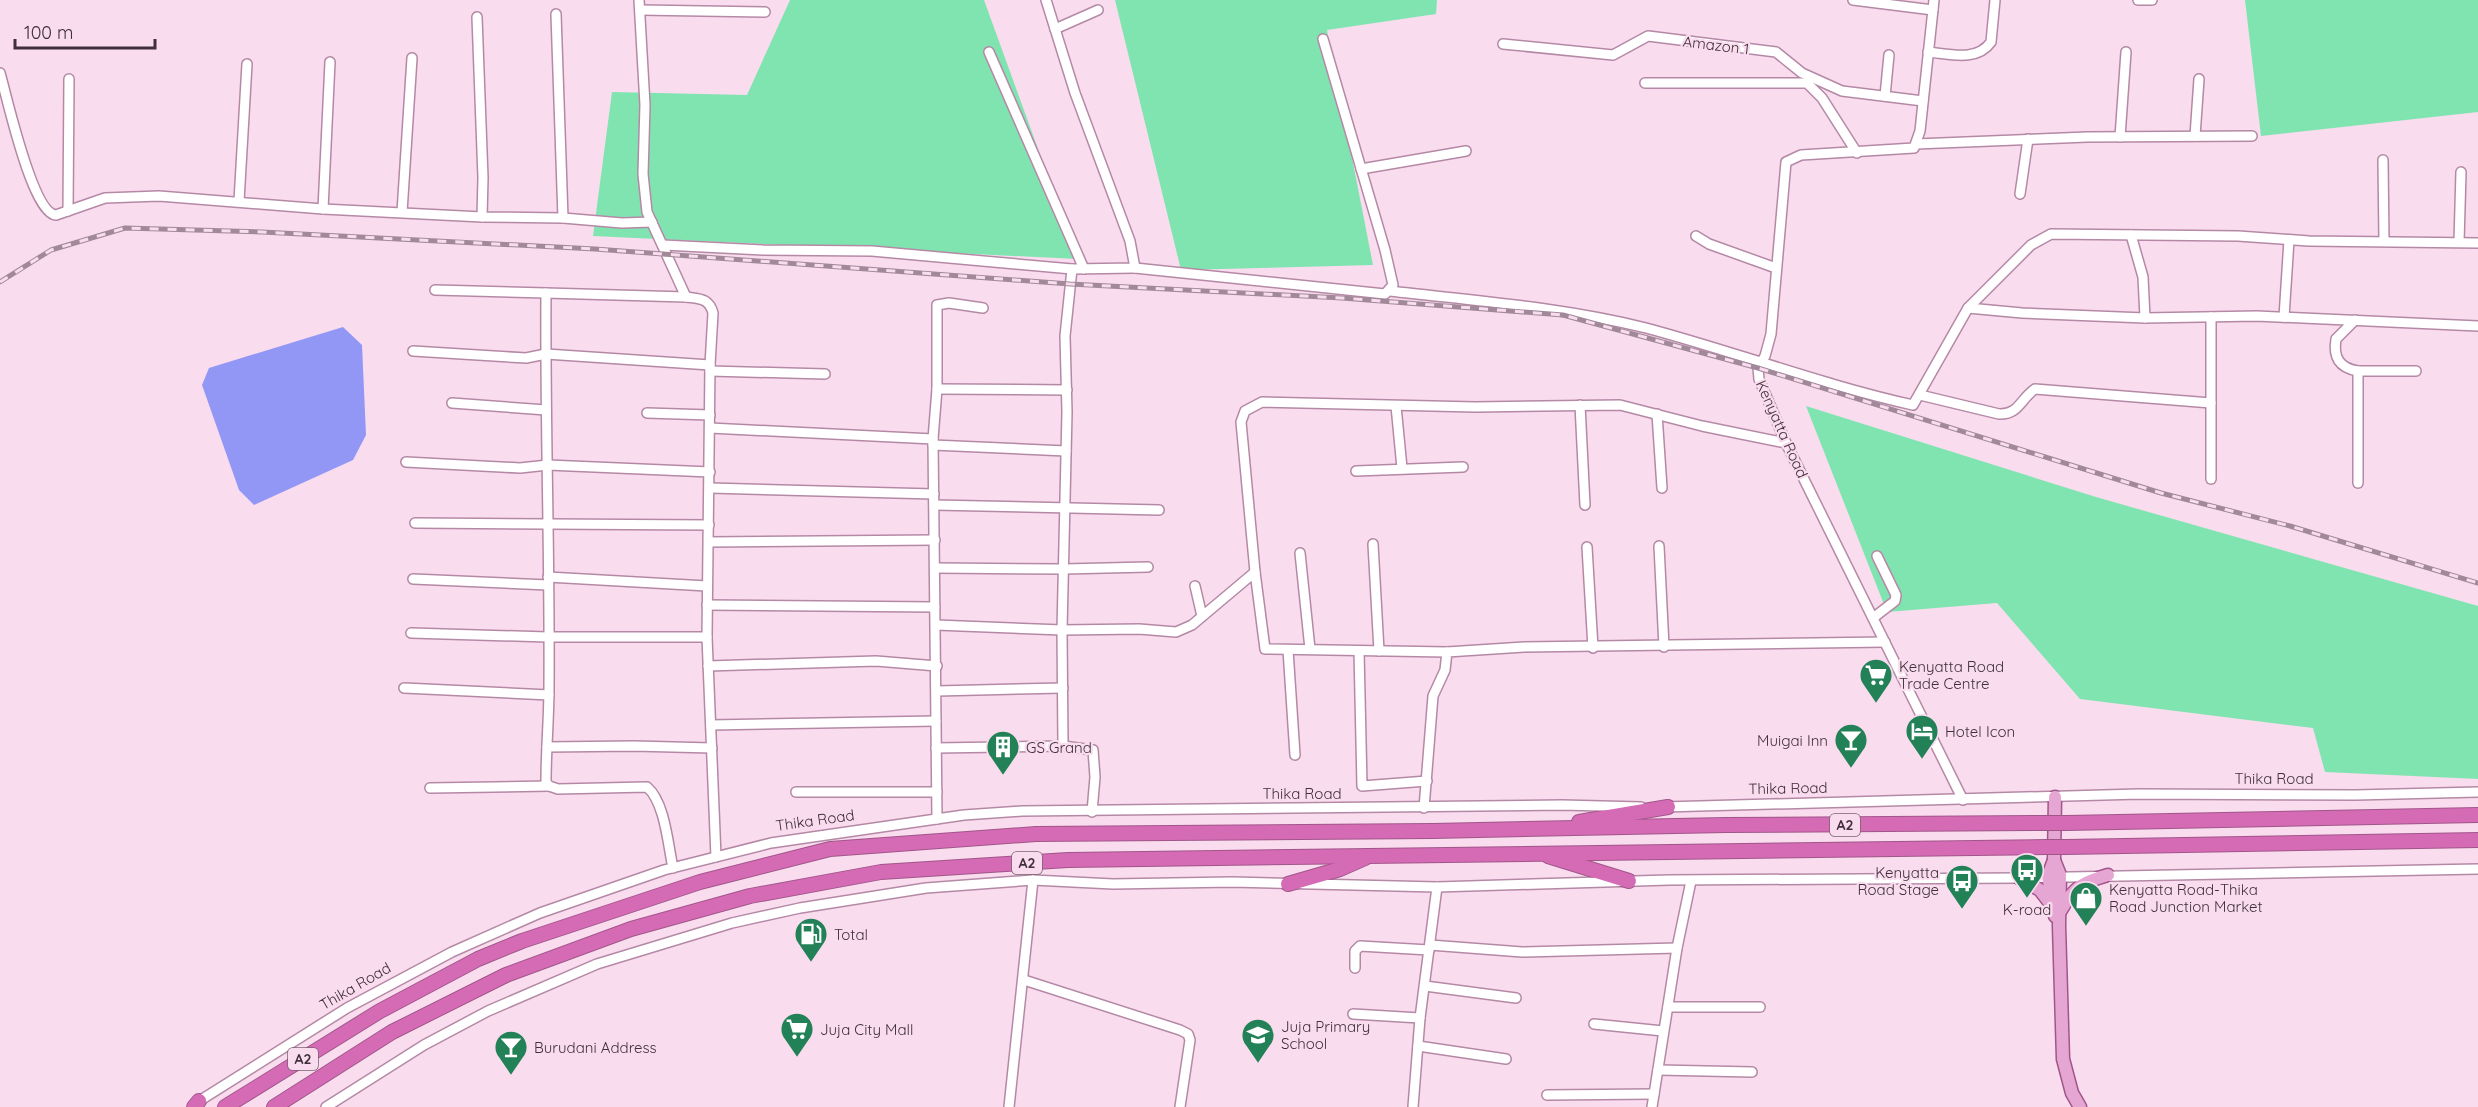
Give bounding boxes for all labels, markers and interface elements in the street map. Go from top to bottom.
scale bar [15,12,154,50]
text: 100 m [24,21,73,44]
street label: Amazon 1 [1682,31,1750,59]
street label: Kenyatta Road [1752,377,1812,481]
supermarket icon: Kenyatta Road Trade Centre [1858,657,1894,704]
place label: Kenyatta Road Trade Centre [1899,657,2004,693]
hotel icon: Hotel Icon [1904,713,1940,760]
bar icon: Muigai Inn [1833,722,1869,769]
place label: Hotel Icon [1945,722,2015,741]
building icon: GS Grand [985,729,1021,776]
place label: Muigai Inn [1757,731,1828,750]
place label: GS Grand [1026,738,1092,757]
street label: Thika Road [2234,769,2314,788]
street label: Thika Road [1748,778,1828,798]
street label: Thika Road [1262,784,1342,803]
street label: Thika Road [774,805,856,835]
road number: A2 [1830,814,1860,836]
road number: A2 [1012,852,1042,874]
bus stop icon: K-road [2009,852,2045,899]
place label: Kenyatta Road Stage [1858,863,1939,899]
bus stop icon: Kenyatta Road Stage [1944,863,1980,910]
shop icon: Kenyatta Road-Thika Road Junction Market [2068,880,2104,927]
place label: Kenyatta Road-Thika Road Junction Market [2109,880,2263,916]
place label: K-road [2003,900,2051,919]
fuel station icon: Total [793,916,829,963]
place label: Total [834,925,868,944]
street label: Thika Road [316,958,394,1014]
supermarket icon: Juja City Mall [779,1011,815,1058]
school or university icon: Juja Primary School [1240,1017,1276,1064]
place label: Juja Primary School [1281,1017,1370,1053]
place label: Juja City Mall [820,1020,913,1039]
bar icon: Burudani Address [493,1029,529,1076]
place label: Burudani Address [534,1038,657,1057]
road number: A2 [288,1048,318,1070]

